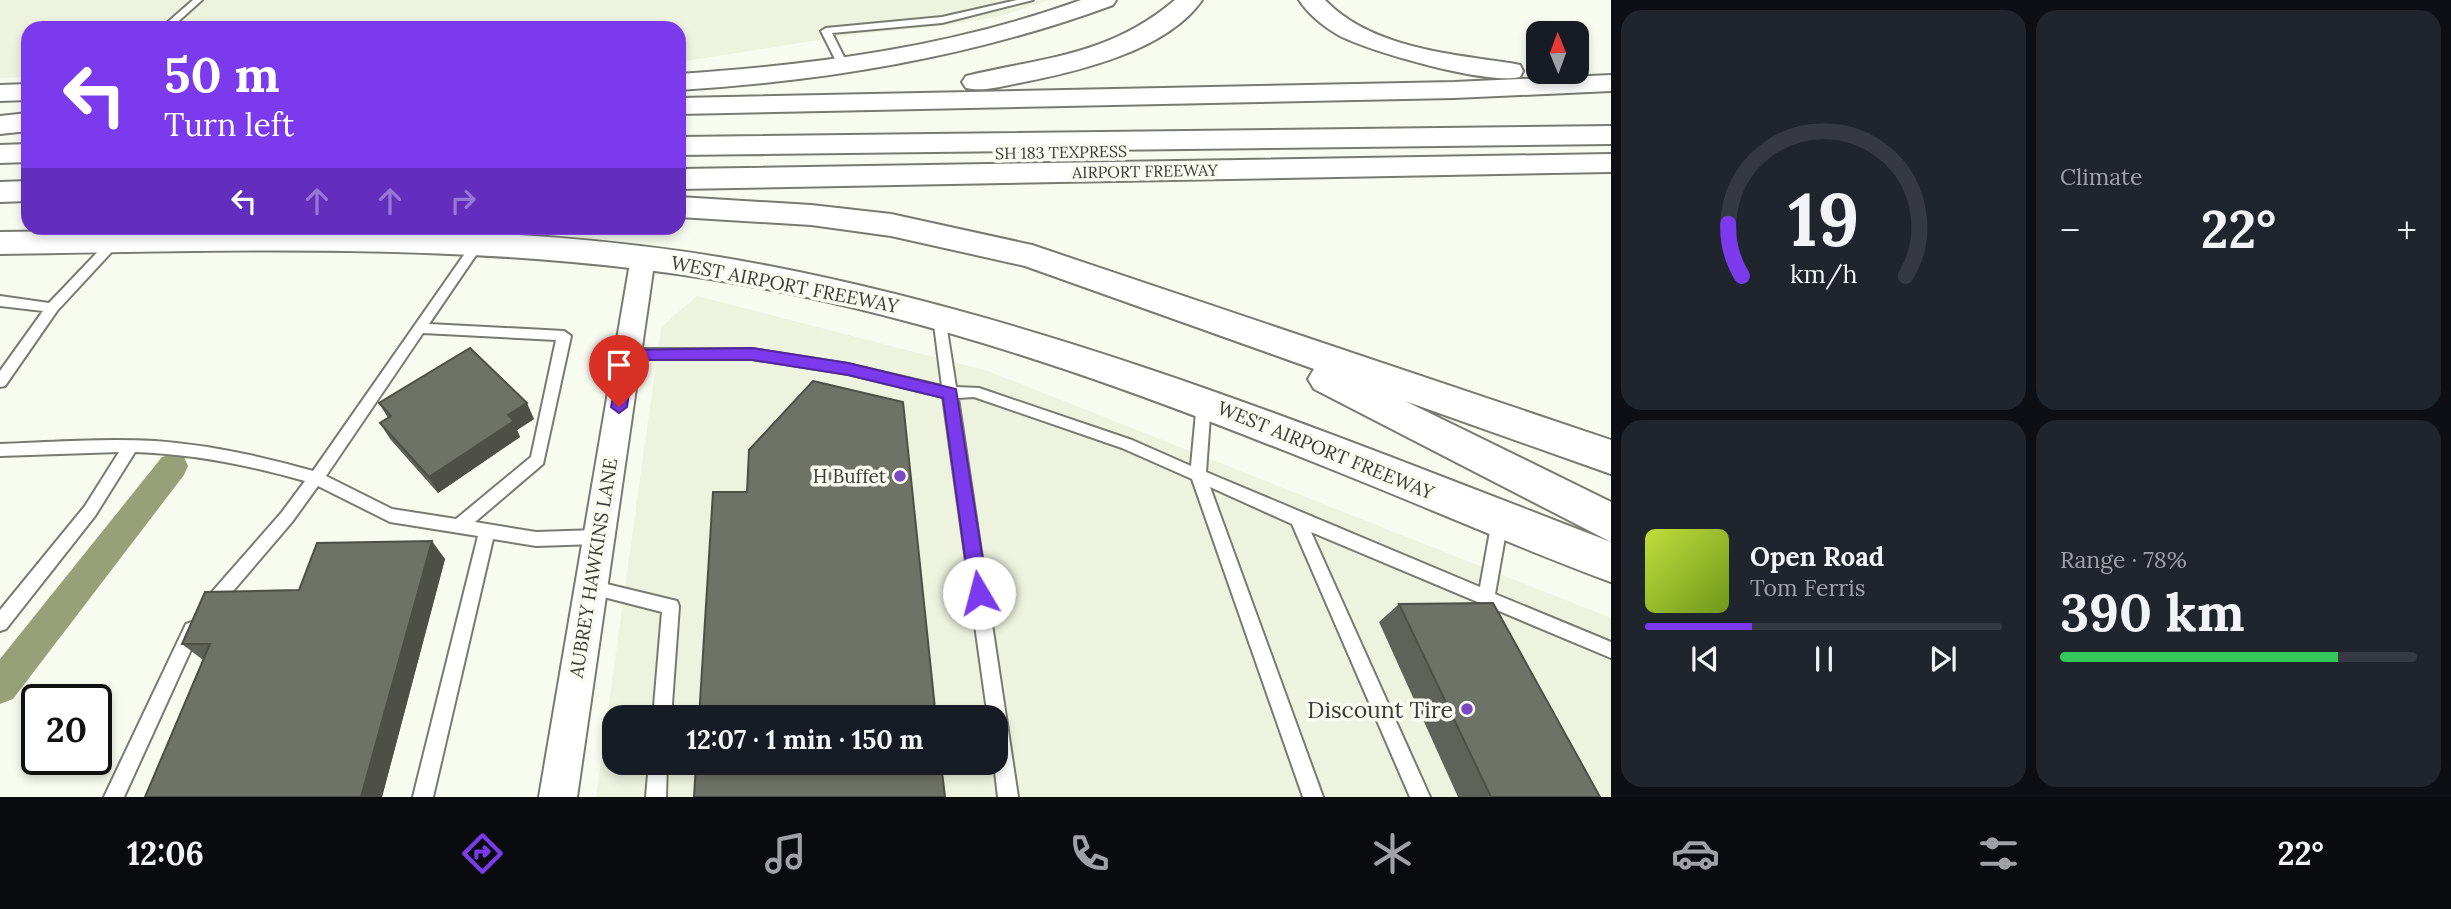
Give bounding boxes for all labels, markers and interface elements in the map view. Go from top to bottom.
north arrow [1526,21,1589,84]
map controls [1526,21,1589,84]
text: 50 m [164,43,280,105]
icon: left [49,49,140,140]
text: Turn left [164,104,294,145]
street label: SH 183 TEXPRESS [995,141,1127,163]
street label: AIRPORT FREEWAY [1071,160,1219,182]
text: Climate [2060,162,2142,191]
text: 19 [1788,173,1859,266]
icon: left [225,182,263,220]
icon: ahead [298,182,336,220]
icon: ahead [371,182,409,220]
icon: right [444,182,482,220]
text: 22° [2201,196,2276,262]
text: − [2060,206,2080,254]
text: + [2397,206,2417,254]
street label: WEST AIRPORT FREEWAY [669,250,902,318]
text: km/h [1790,258,1857,290]
pin [589,335,649,407]
icon: arrive [600,346,638,384]
street label: WEST AIRPORT FREEWAY [1214,395,1439,505]
street label: AUBREY HAWKINS LANE [564,456,622,681]
place label: H Buffet [813,464,887,488]
marker: H Buffet [892,468,908,484]
text: Open Road [1750,540,1884,573]
text: Range · 78% [2060,545,2187,574]
position arrow [942,556,1016,630]
text: Tom Ferris [1750,573,1865,602]
text: 390 km [2060,579,2245,645]
icon: previous [1686,640,1724,678]
icon: pause [1805,640,1843,678]
icon: next [1924,640,1962,678]
speed limit sign: 20 [21,684,112,775]
place label: Discount Tire [1307,695,1453,724]
marker: Discount Tire [1459,701,1475,717]
text: 12:07 · 1 min · 150 m [686,723,924,756]
icon: directions [458,829,507,878]
icon: music [761,829,810,878]
icon: phone [1065,829,1114,878]
icon: climate [1368,829,1417,878]
icon: car [1671,829,1720,878]
icon: filters [1974,829,2023,878]
text: 12:06 [127,833,204,874]
text: 22° [2277,833,2324,874]

